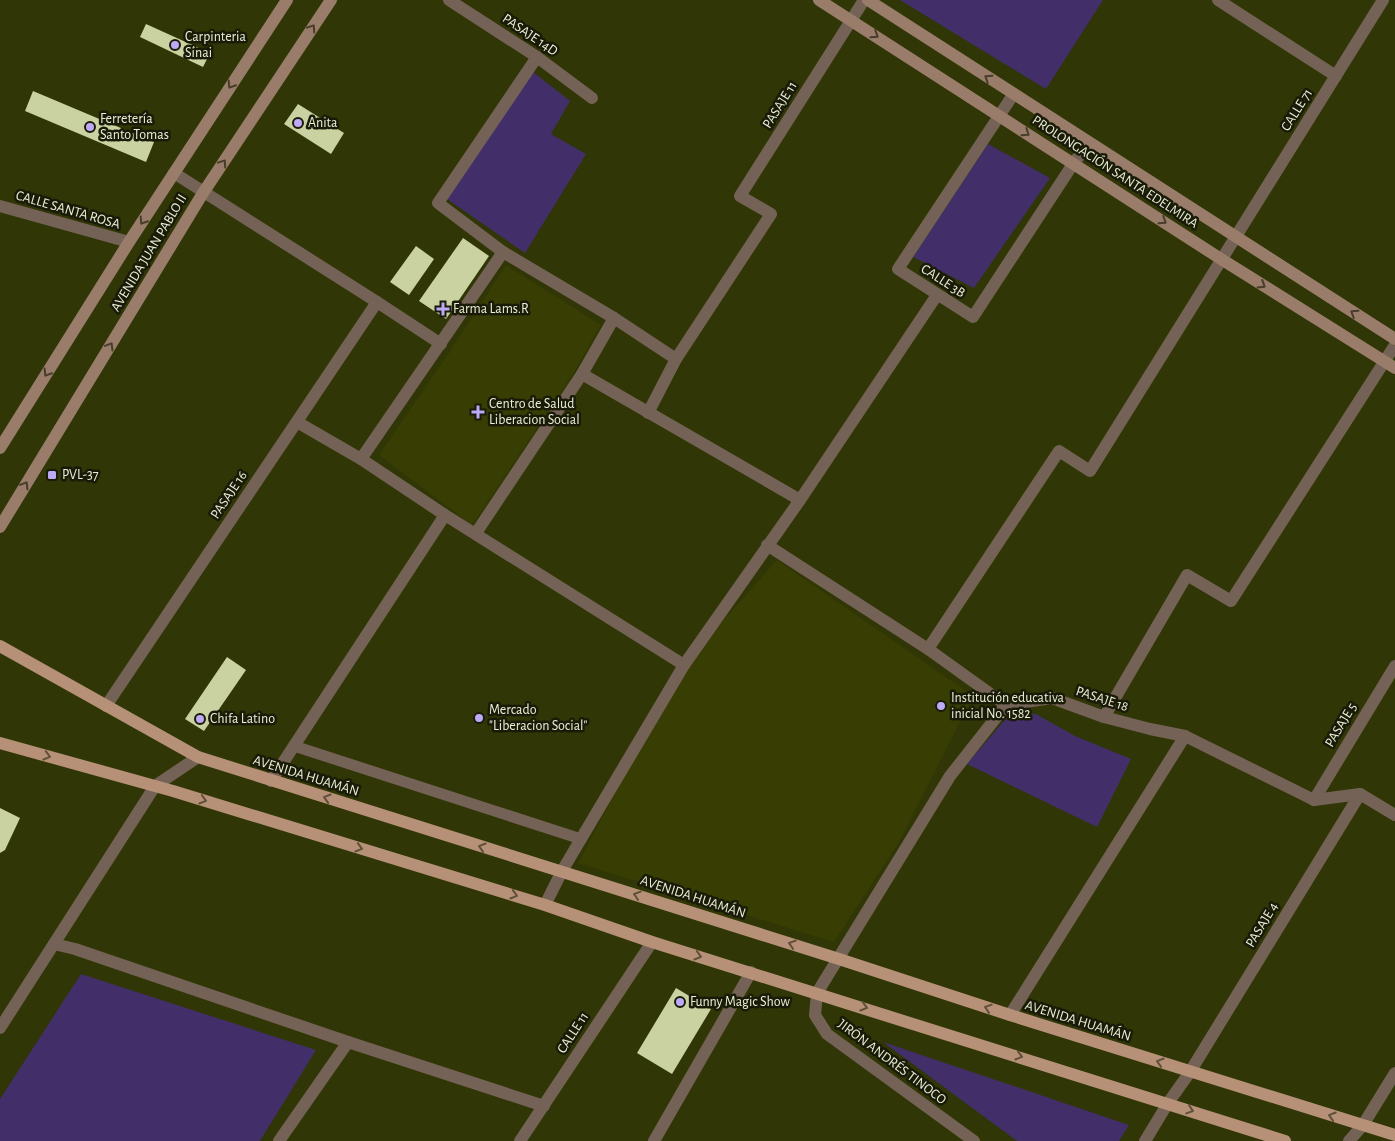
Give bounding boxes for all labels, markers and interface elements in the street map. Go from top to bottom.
street label: PASAJE 14D [500,11,560,59]
one-way arrow [306,24,316,33]
one-way arrow [870,29,879,38]
place label: Carpinteria Sinai [185,30,247,60]
marker: Carpinteria Sinai [169,39,181,51]
one-way arrow [984,75,993,84]
one-way arrow [228,79,238,88]
street label: PASAJE 11 [760,79,800,131]
street label: CALLE 71 [1279,86,1315,134]
street label: PROLONGACIÓN SANTA EDELMIRA [1030,111,1202,231]
place label: Ferretería Santo Tomas [100,112,169,142]
place label: Anita [308,116,338,130]
marker: Anita [292,117,304,129]
marker: Ferretería Santo Tomas [84,121,96,133]
one-way arrow [1021,127,1030,136]
one-way arrow [217,160,226,169]
street label: CALLE SANTA ROSA [14,188,122,232]
street label: AVENIDA JUAN PABLO II [108,192,190,314]
one-way arrow [139,215,149,224]
one-way arrow [1157,215,1166,225]
street label: CALLE 3B [918,262,968,300]
one-way arrow [1257,279,1266,288]
place label: Farma Lams.R [453,302,529,316]
marker: Farma Lams.R [437,303,449,315]
one-way arrow [1350,309,1359,319]
one-way arrow [103,343,113,352]
one-way arrow [43,368,53,377]
place label: Centro de Salud Liberacion Social [489,397,580,427]
marker: Centro de Salud Liberacion Social [471,405,485,419]
place label: PVL-37 [62,468,99,482]
marker: PVL-37 [46,469,58,481]
street label: PASAJE 16 [208,469,250,521]
one-way arrow [19,482,29,491]
street label: PASAJE 18 [1074,684,1130,714]
place label: Institución educativa inicial No. 1582 [951,691,1065,721]
marker: Institución educativa inicial No. 1582 [935,700,947,712]
street label: PASAJE 5 [1322,700,1360,749]
place label: Mercado "Liberacion Social" [489,703,588,733]
place label: Chifa Latino [210,712,275,726]
marker: Mercado "Liberacion Social" [473,712,485,724]
marker: Chifa Latino [194,713,206,725]
one-way arrow [42,750,51,760]
street label: AVENIDA HUAMÁN [251,750,361,799]
one-way arrow [199,794,207,804]
one-way arrow [323,794,332,804]
one-way arrow [354,842,362,852]
one-way arrow [479,842,487,852]
street label: AVENIDA HUAMÁN [639,871,748,921]
one-way arrow [509,890,518,900]
one-way arrow [634,891,642,901]
street label: PASAJE 4 [1243,900,1281,950]
one-way arrow [789,940,797,950]
one-way arrow [694,950,702,960]
place label: Funny Magic Show [690,995,790,1009]
street label: AVENIDA HUAMÁN [1023,995,1133,1044]
marker: Funny Magic Show [674,996,686,1008]
one-way arrow [859,1002,867,1012]
one-way arrow [984,1004,993,1014]
street label: CALLE 11 [555,1010,591,1056]
street label: JIRÓN ANDRÉS TINOCO [835,1014,951,1107]
one-way arrow [1014,1050,1022,1060]
one-way arrow [1156,1058,1164,1068]
one-way arrow [1186,1104,1194,1114]
one-way arrow [1328,1111,1336,1121]

